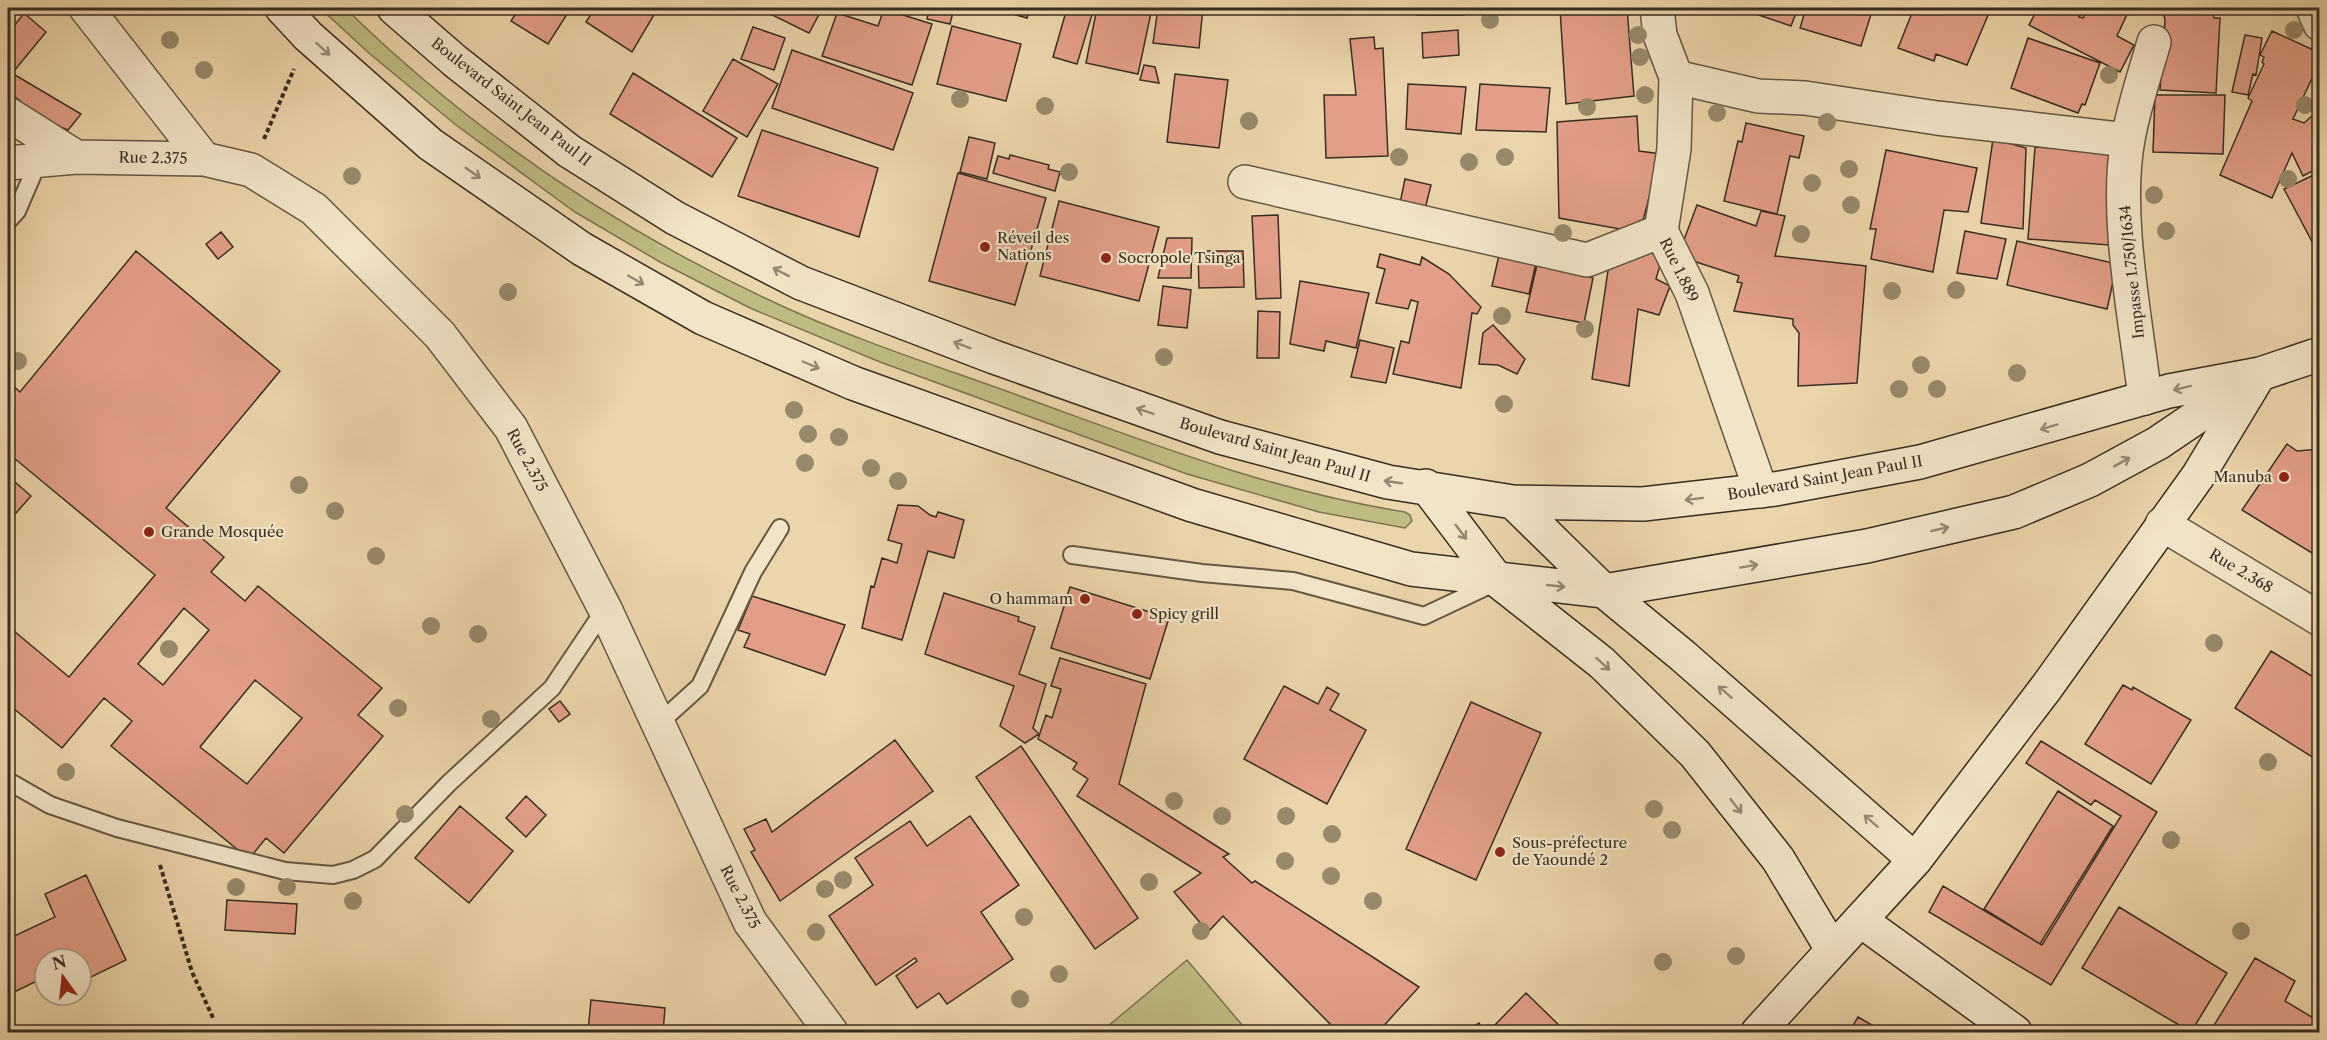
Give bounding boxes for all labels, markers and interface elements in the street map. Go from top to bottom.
street label: Boulevard Saint Jean Paul II [428,33,595,170]
one-way arrow [315,42,330,56]
street label: Rue 2.375 [118,147,188,168]
one-way arrow [464,167,480,179]
street label: Impasse 1.750/1634 [2115,204,2148,340]
place label: Réveil des Nations [997,228,1069,264]
street label: Rue 1.889 [1656,234,1703,305]
marker: Réveil des Nations [978,240,992,254]
place label: Socropole Tsinga [1118,248,1241,267]
marker: Socropole Tsinga [1099,251,1113,265]
one-way arrow [773,266,790,278]
one-way arrow [627,274,644,286]
one-way arrow [953,339,971,350]
one-way arrow [801,360,820,371]
one-way arrow [2173,382,2192,394]
one-way arrow [1136,405,1155,416]
street label: Boulevard Saint Jean Paul II [1177,413,1373,486]
one-way arrow [2040,422,2059,433]
street label: Rue 2.375 [503,425,552,495]
street label: Boulevard Saint Jean Paul II [1726,451,1924,504]
one-way arrow [2113,456,2130,468]
place label: Manuba [2213,467,2272,486]
marker: Manuba [2277,470,2291,484]
one-way arrow [1383,476,1403,487]
one-way arrow [1684,493,1704,504]
place label: Grande Mosquée [161,522,284,541]
one-way arrow [1930,523,1949,535]
one-way arrow [1455,524,1468,540]
marker: Grande Mosquée [142,525,156,539]
street label: Rue 2.368 [2206,544,2277,597]
one-way arrow [1738,561,1758,572]
one-way arrow [1546,581,1566,592]
place label: O hammam [989,589,1073,608]
marker: O hammam [1078,592,1092,606]
place label: Spicy grill [1149,604,1220,623]
marker: Spicy grill [1130,607,1144,621]
one-way arrow [1595,657,1610,671]
one-way arrow [1717,685,1732,699]
one-way arrow [1730,798,1743,814]
one-way arrow [1864,814,1879,828]
place label: Sous-préfecture de Yaoundé 2 [1512,833,1627,869]
marker: Sous-préfecture de Yaoundé 2 [1493,845,1507,859]
street label: Rue 2.375 [716,862,765,932]
north arrow [33,947,93,1007]
text: N [50,951,69,974]

